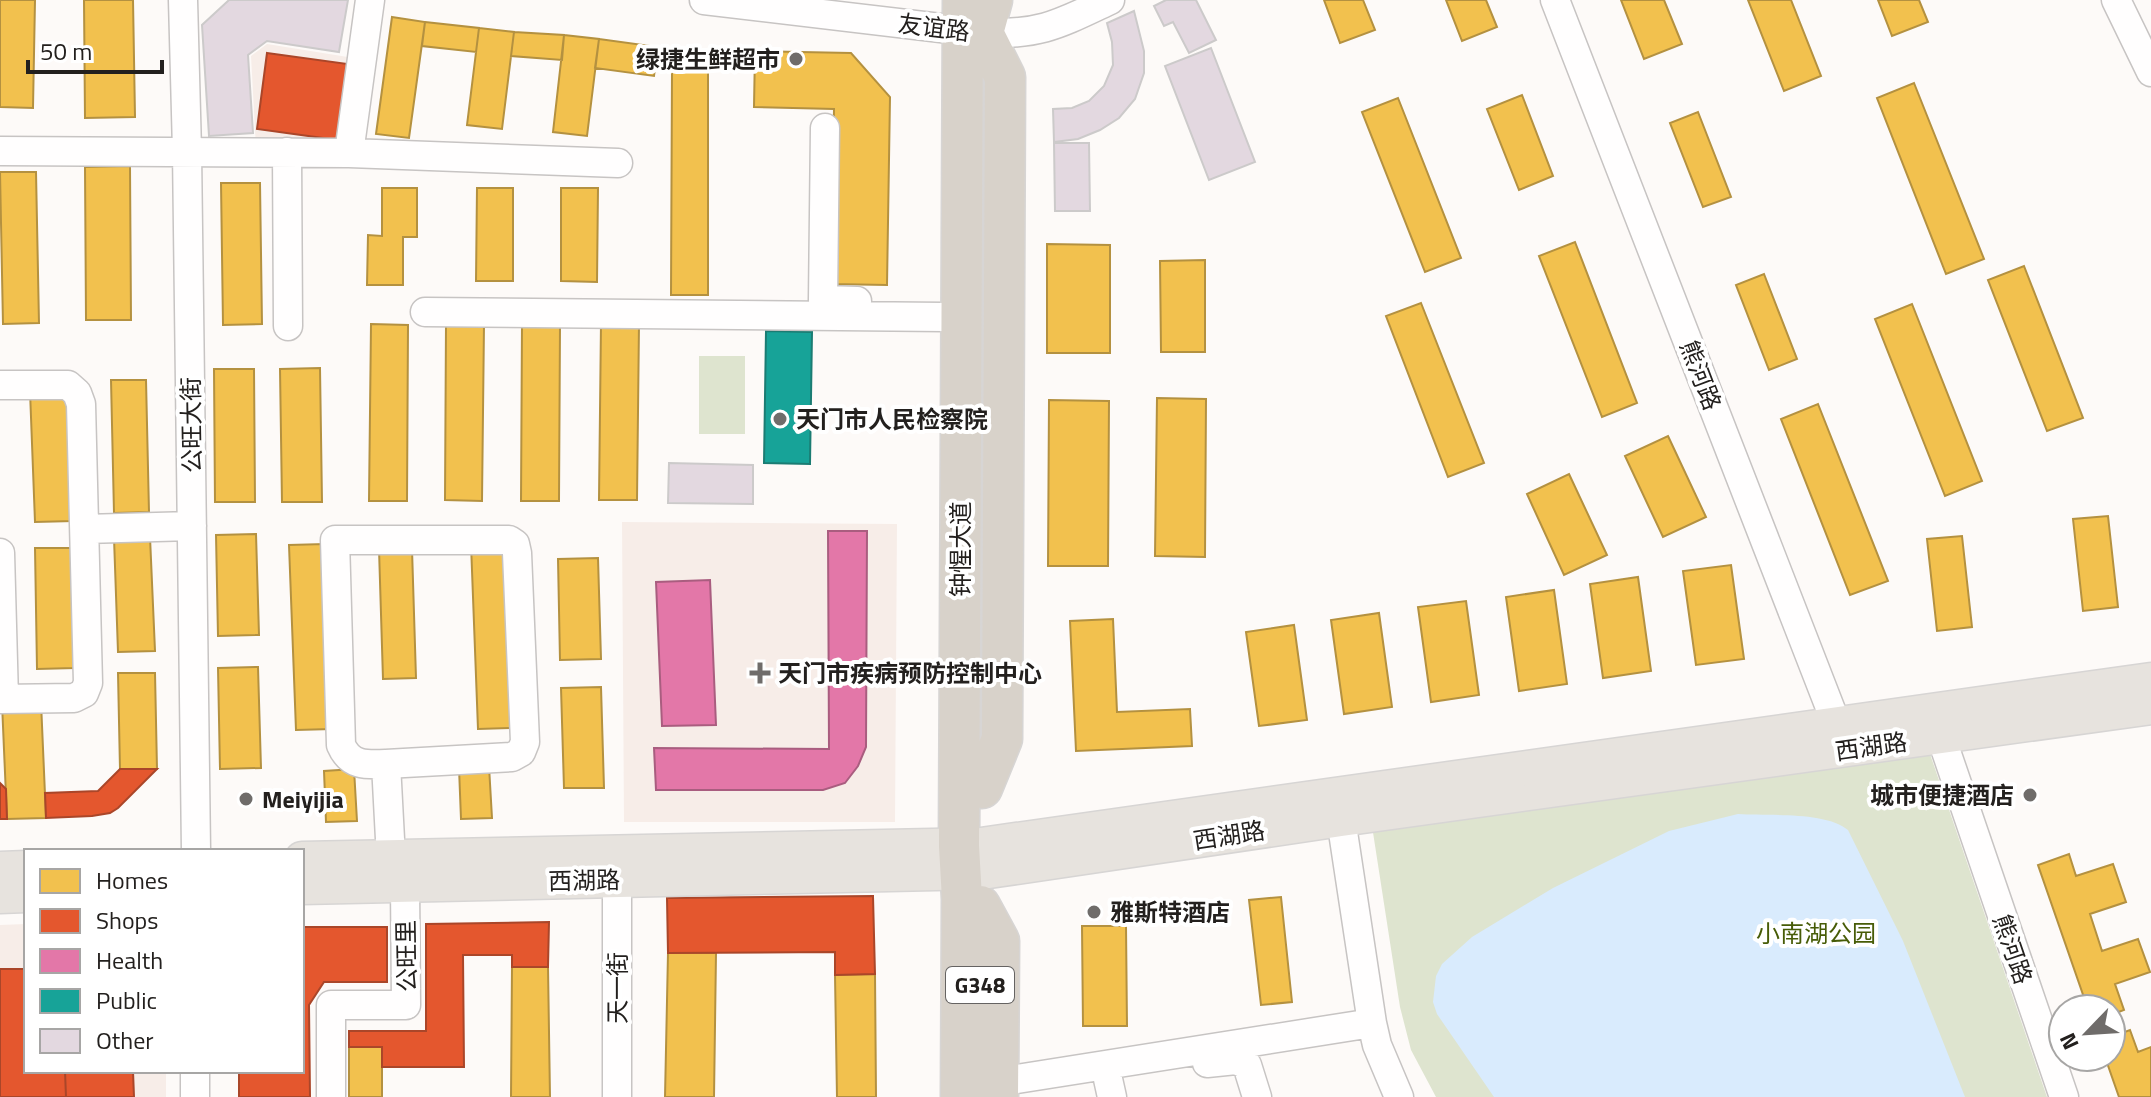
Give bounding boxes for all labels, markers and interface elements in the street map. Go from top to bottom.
street label: 友谊路 [896,5,972,49]
scale bar [28,24,162,74]
text: 50 m [40,33,92,69]
place label: 绿捷生鲜超市 [636,41,780,77]
marker: 绿捷生鲜超市 [787,50,805,68]
street label: 熊河路 [1671,335,1731,415]
street label: 公旺大街 [172,377,210,473]
place label: 天门市人民检察院 [796,401,988,437]
marker: 天门市人民检察院 [771,410,789,428]
street label: 钟惺大道 [942,501,978,597]
place label: 天门市疾病预防控制中心 [778,655,1042,691]
marker: 天门市疾病预防控制中心 [749,662,771,684]
street label: 西湖路 [1833,723,1909,769]
place label: 城市便捷酒店 [1870,777,2014,813]
place label: Meiyijia [262,781,344,817]
marker: 城市便捷酒店 [2021,786,2039,804]
marker: Meiyijia [237,790,255,808]
street label: 西湖路 [1191,812,1267,858]
legend [24,849,304,1073]
street label: 西湖路 [548,861,620,899]
text: Homes [96,862,168,898]
place label: 雅斯特酒店 [1110,894,1230,930]
text: Shops [96,902,158,938]
marker: 雅斯特酒店 [1085,903,1103,921]
street label: 熊河路 [1984,909,2042,989]
park label: 小南湖公园 [1756,915,1876,951]
street label: 公旺里 [387,920,425,992]
text: Health [96,942,163,978]
street label: 天一街 [599,952,635,1024]
road number: G348 [946,967,1014,1003]
text: Public [96,982,157,1018]
north arrow [2047,993,2127,1073]
text: Other [96,1022,154,1058]
text: N [2050,1027,2088,1056]

